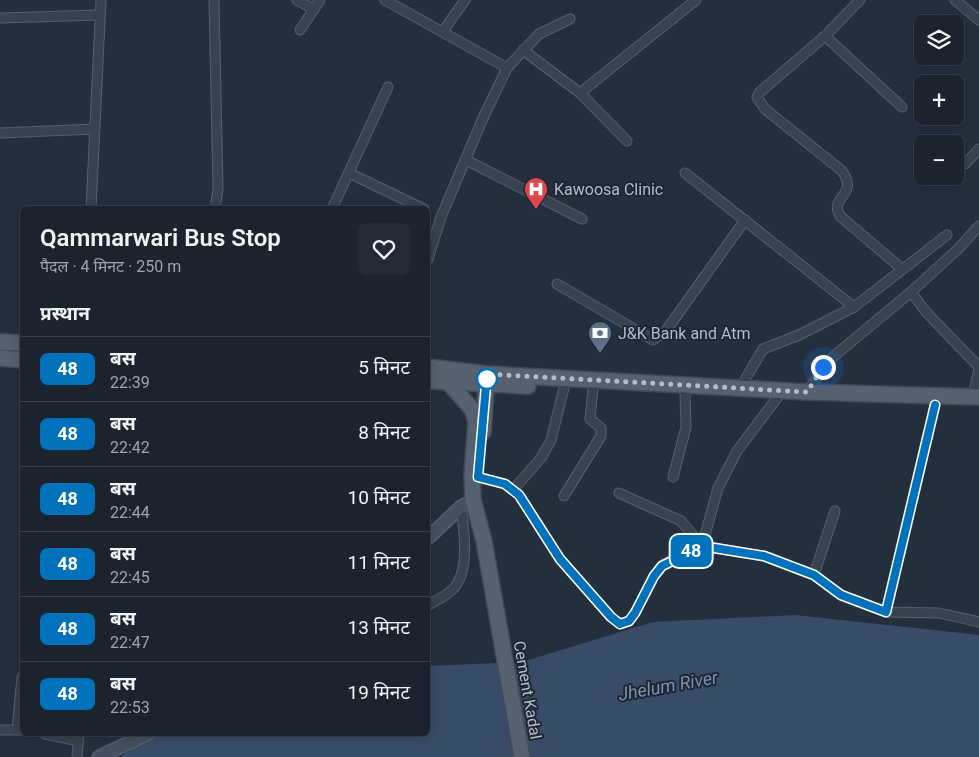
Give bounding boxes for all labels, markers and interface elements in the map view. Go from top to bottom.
map controls [914,15,964,185]
button: layers [914,15,964,65]
button: + [914,75,964,125]
button: − [914,135,964,185]
hospital icon: Kawoosa Clinic [523,176,549,210]
place label: Kawoosa Clinic [554,180,663,199]
button: heart [358,223,410,275]
text: Qammarwari Bus Stop [40,224,281,252]
text: पैदल · 4 मिनट · 250 m [40,257,181,276]
text: प्रस्थान [40,302,90,325]
bank icon: J&K Bank and Atm [587,320,613,354]
place label: J&K Bank and Atm [618,324,750,343]
text: बस [110,347,136,370]
your location [811,355,836,380]
text: 5 मिनट [358,356,410,379]
text: 48 [57,358,78,379]
unlabelled marker [476,368,498,390]
text: 22:39 [110,373,150,392]
text: बस [110,412,136,435]
text: 8 मिनट [358,421,410,444]
text: 48 [57,423,78,444]
text: 22:42 [110,438,150,457]
text: बस [110,477,136,500]
text: 10 मिनट [348,486,410,509]
text: 48 [57,488,78,509]
text: 22:44 [110,503,150,522]
line badge: 48 [668,535,714,567]
text: 48 [681,540,701,561]
text: बस [110,542,136,565]
text: 11 मिनट [348,551,410,574]
text: 48 [57,553,78,574]
text: 22:45 [110,568,150,587]
text: बस [110,607,136,630]
text: 13 मिनट [348,616,410,639]
text: 48 [57,618,78,639]
text: 22:47 [110,633,150,652]
street label: Cement Kadal [509,639,546,741]
water label: Jhelum River [617,666,720,705]
text: बस [110,672,136,695]
text: 19 मिनट [348,681,410,704]
text: 48 [57,683,78,704]
text: 22:53 [110,698,150,717]

